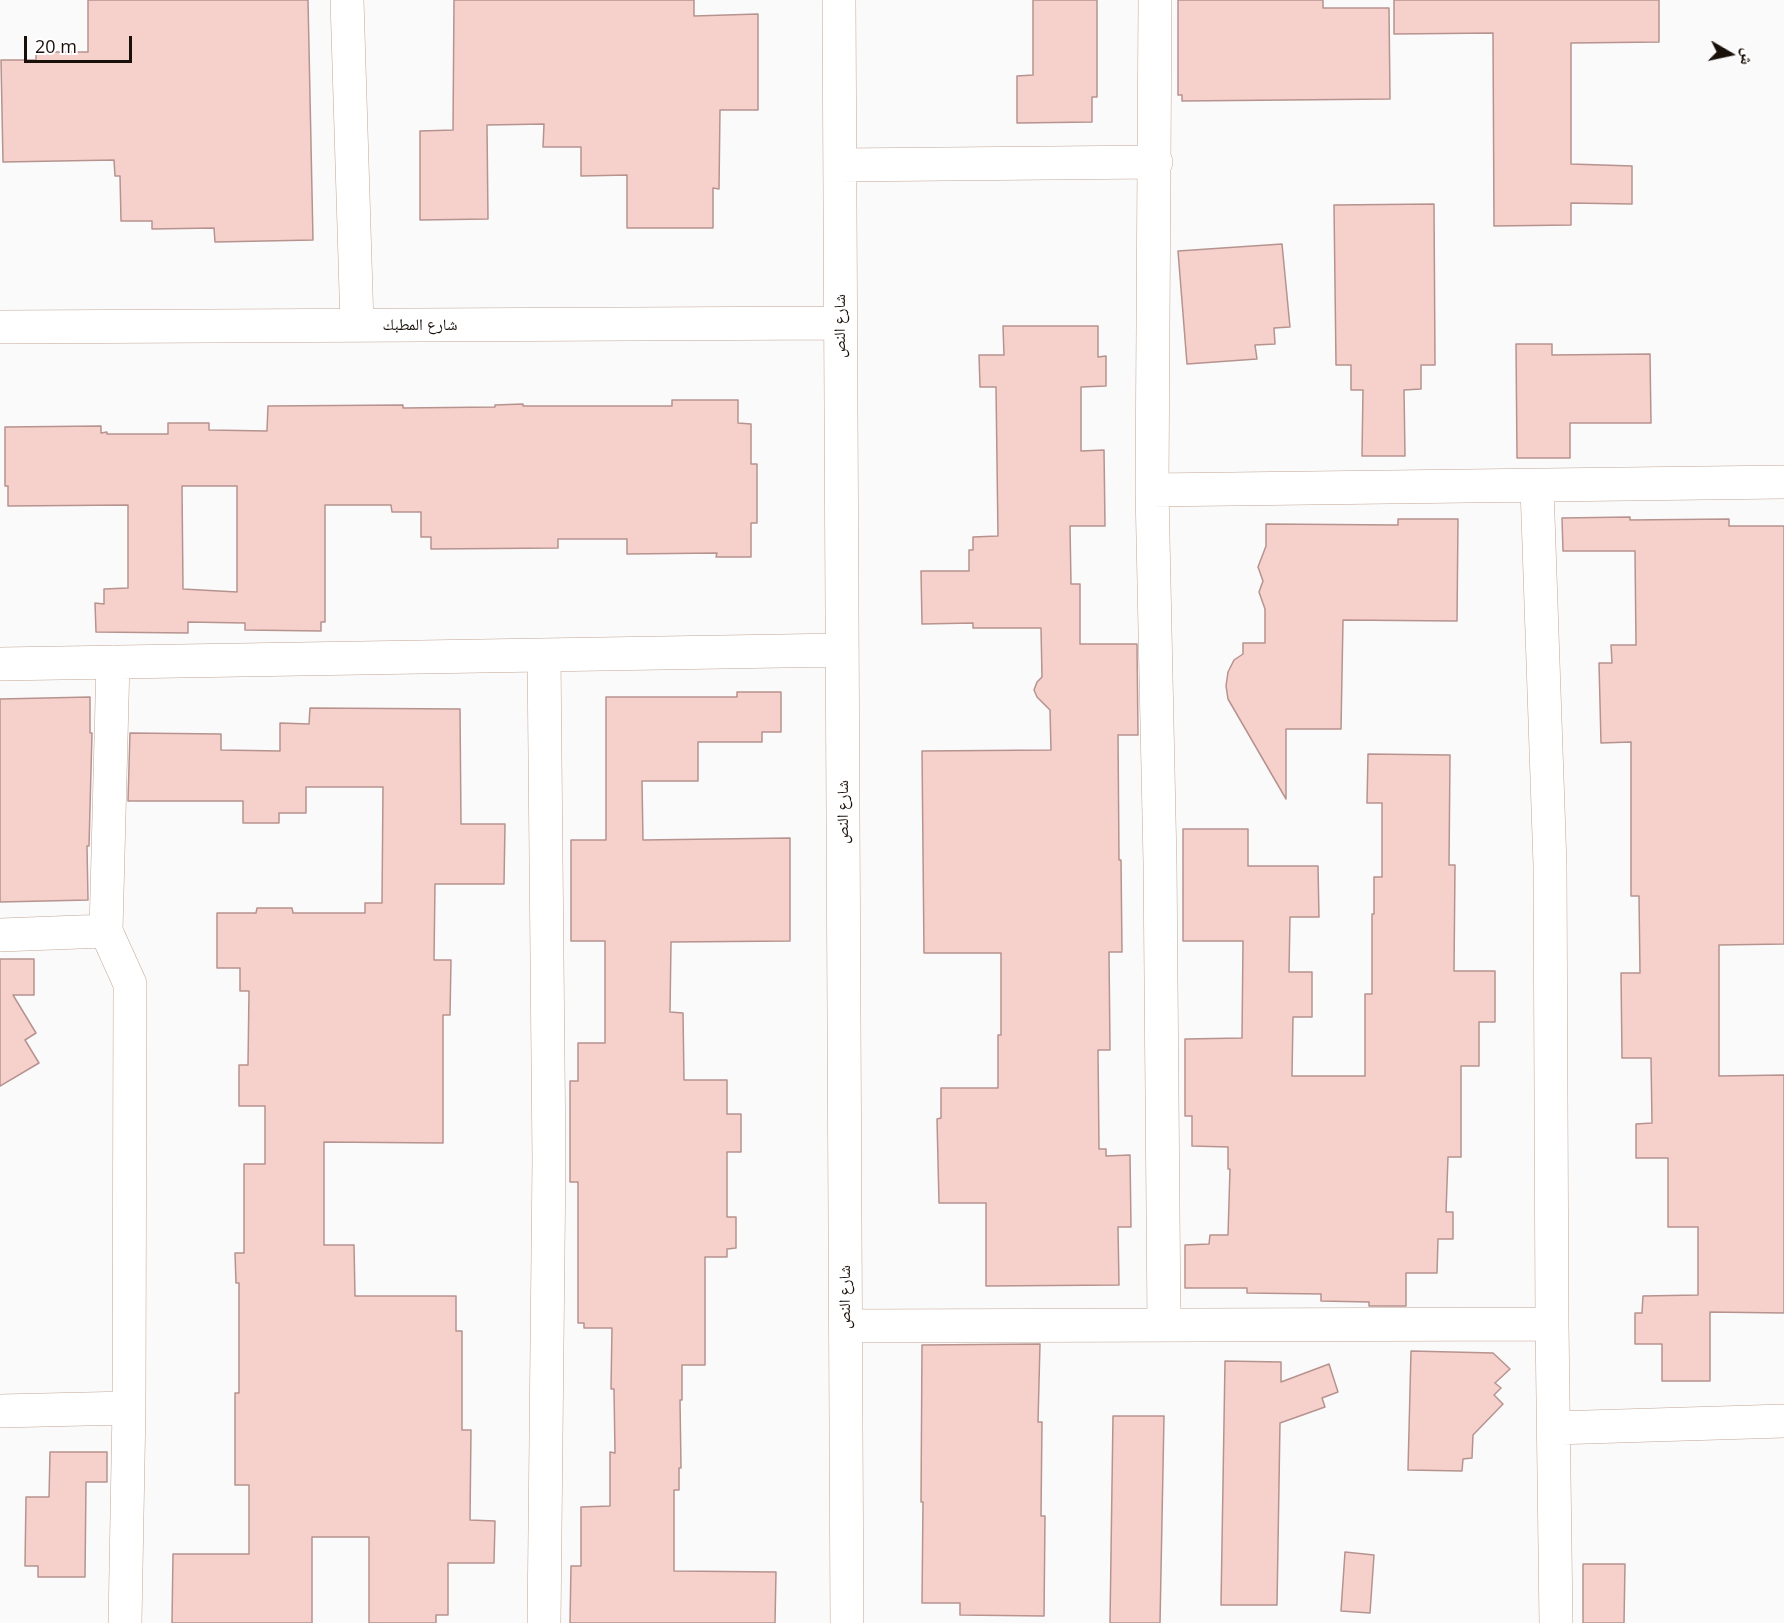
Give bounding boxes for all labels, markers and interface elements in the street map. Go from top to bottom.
scale bar [27,24,135,62]
north arrow [1700,24,1760,84]
text: 20 m [35,34,77,58]
text: ش [1736,47,1760,67]
street label: شارع النص [830,294,850,358]
street label: شارع المطبك [383,315,457,335]
street label: شارع النص [833,780,853,844]
street label: شارع النص [835,1265,855,1329]

